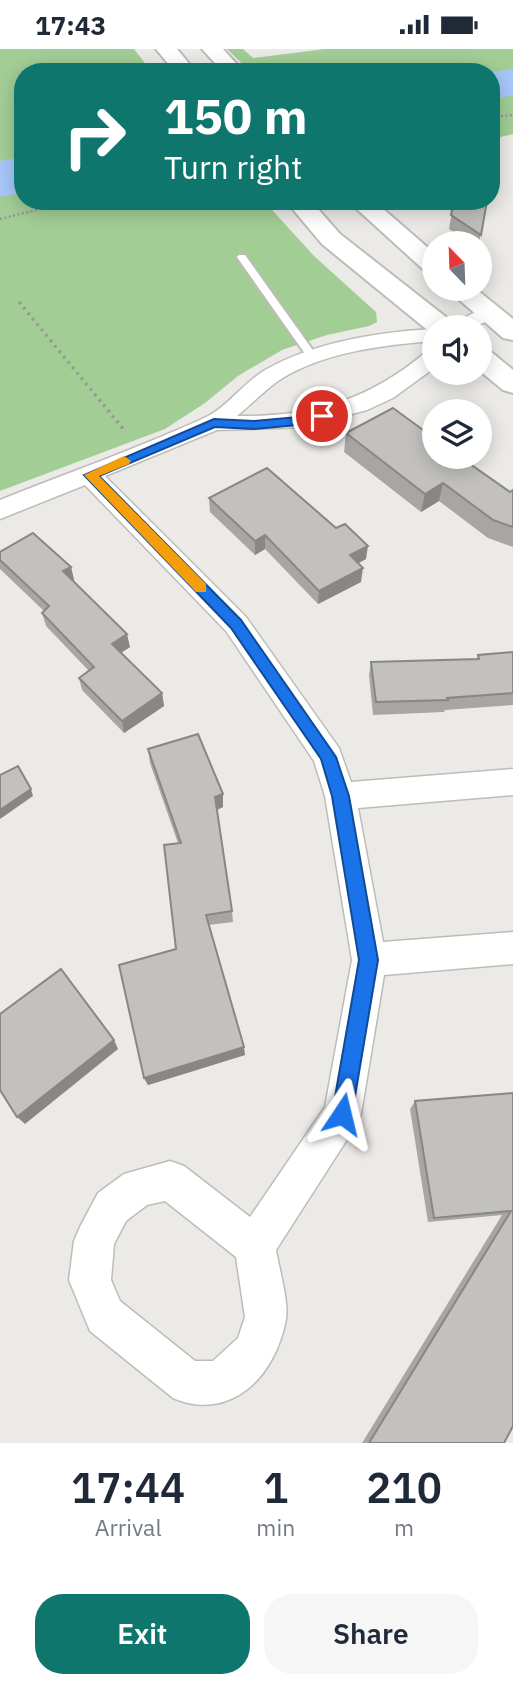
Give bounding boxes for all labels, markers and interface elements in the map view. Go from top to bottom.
text: 17:43 [35,8,106,42]
text: 150 m [164,84,308,147]
icon: right [49,91,140,182]
text: Turn right [164,146,302,188]
north arrow [422,231,492,301]
map controls [422,231,492,469]
button: sound [422,315,492,385]
pin [292,386,352,446]
icon: arrive [303,397,341,435]
button: layers [422,399,492,469]
position arrow [305,1077,379,1151]
text: 17:44 [71,1460,185,1515]
text: 1 [263,1460,288,1515]
text: 210 [366,1460,442,1515]
text: Arrival [95,1512,162,1542]
text: min [256,1512,295,1542]
text: m [394,1512,414,1542]
button: Exit [35,1594,250,1674]
button: Share [264,1594,478,1674]

